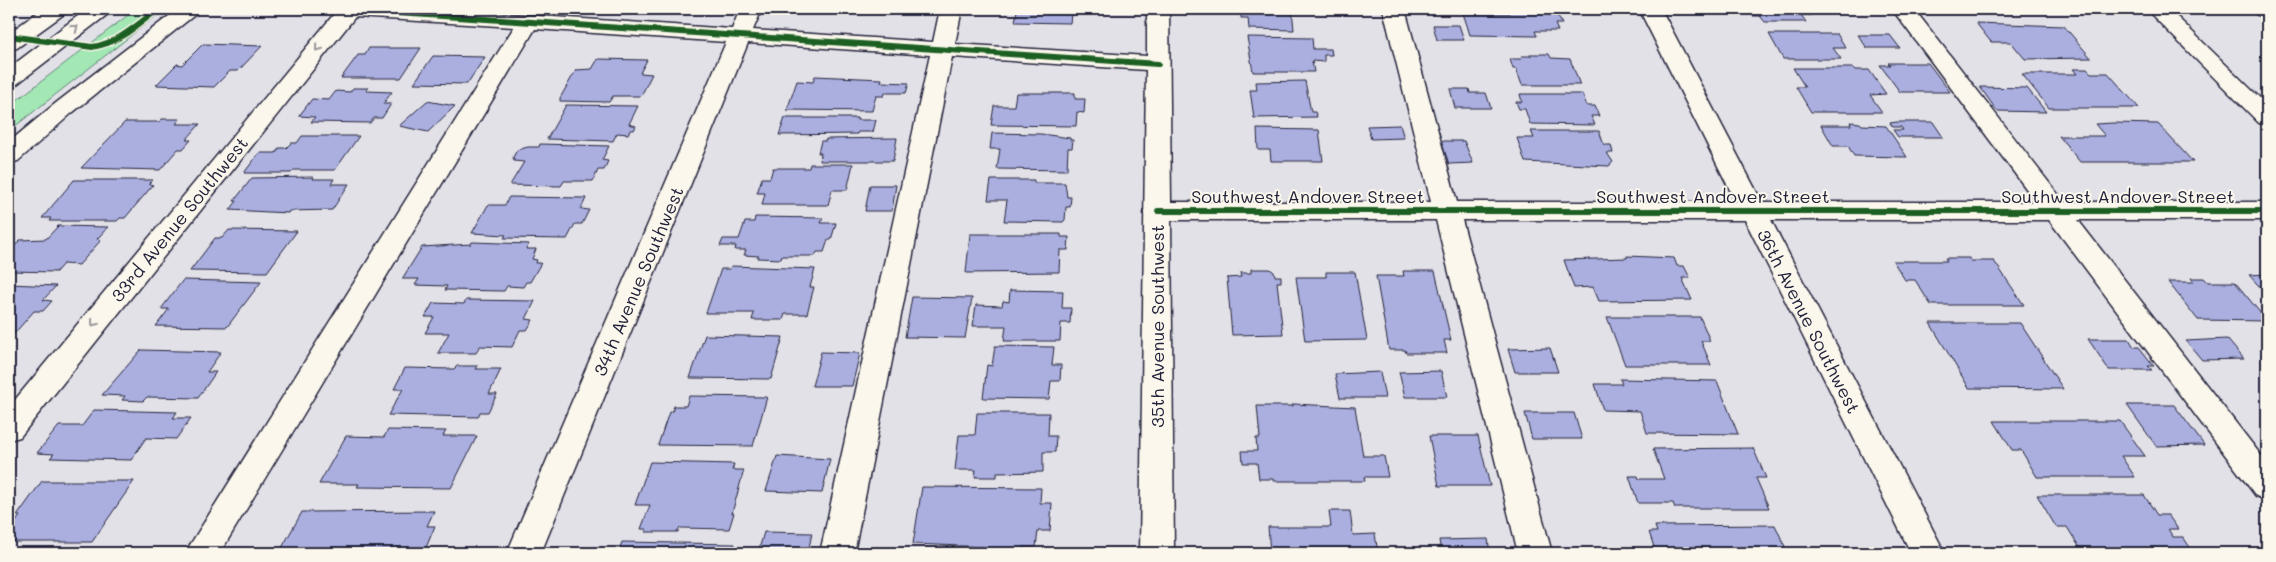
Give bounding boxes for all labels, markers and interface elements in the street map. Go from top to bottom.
one-way arrow [69,26,78,34]
one-way arrow [315,42,324,51]
street label: 33rd Avenue Southwest [105,131,253,307]
street label: 34th Avenue Southwest [587,183,689,379]
street label: Southwest Andover Street [1191,184,1425,208]
street label: Southwest Andover Street [1596,184,1830,208]
street label: Southwest Andover Street [2001,184,2235,208]
street label: 35th Avenue Southwest [1145,224,1169,428]
street label: 36th Avenue Southwest [1752,225,1866,417]
one-way arrow [92,317,100,326]

